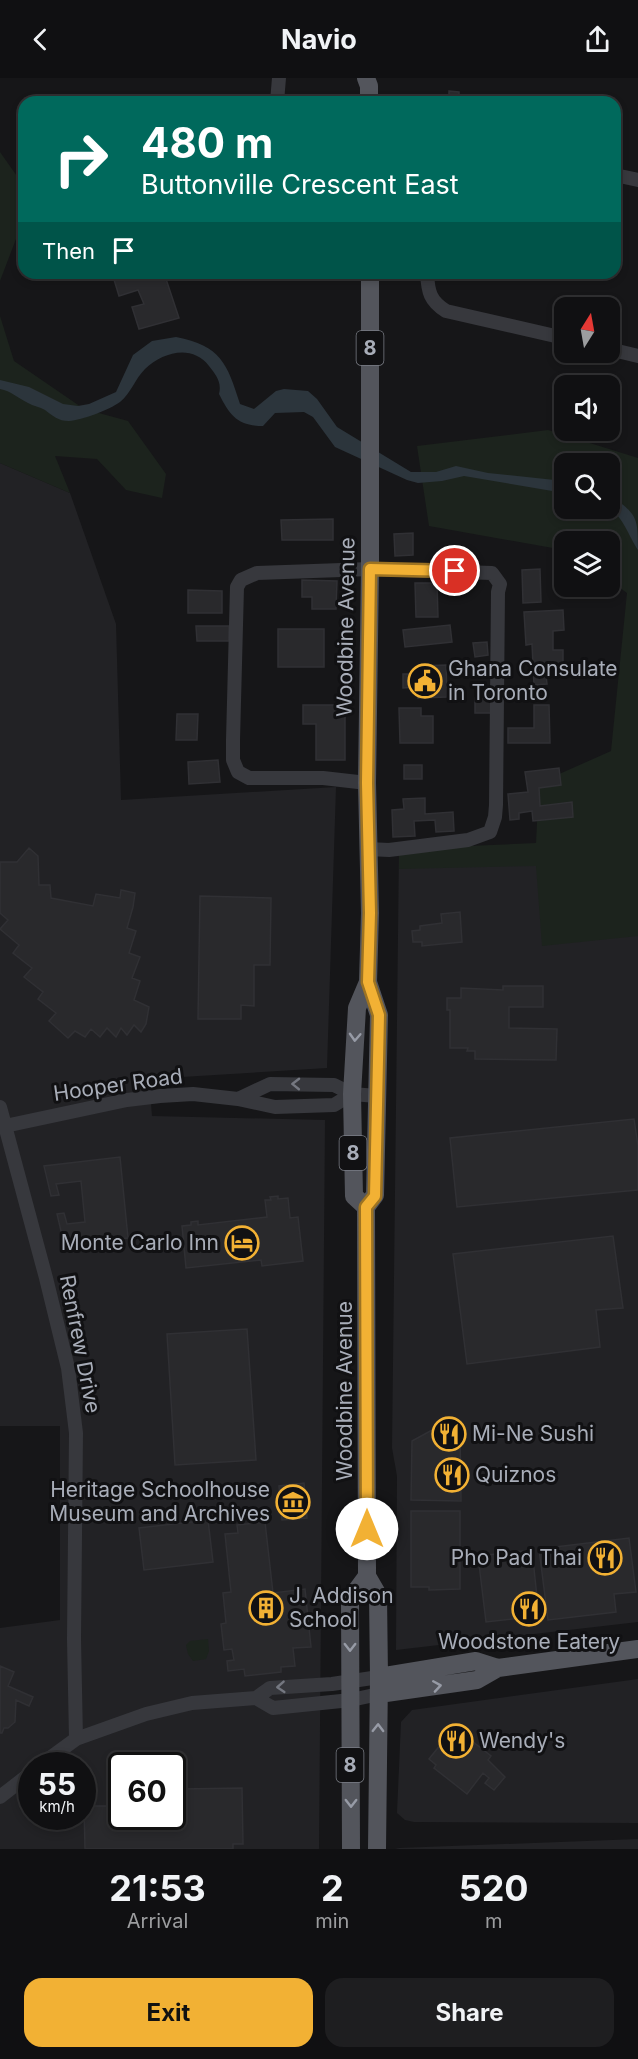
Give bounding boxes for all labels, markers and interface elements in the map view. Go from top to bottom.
icon: back [24,23,57,56]
text: Navio [281,23,357,56]
icon: share [581,23,614,56]
text: 480 m [141,117,273,168]
icon: right [42,120,120,198]
text: Buttonville Crescent East [141,168,459,201]
icon: arrive [107,234,140,267]
text: Then [42,238,95,264]
north arrow [554,297,620,363]
map controls [554,297,620,597]
road number: 8 [356,331,384,365]
button: sound [554,375,620,441]
button: search [554,453,620,519]
button: layers [554,531,620,597]
street label: Woodbine Avenue [331,537,360,717]
pin [429,545,480,596]
icon: arrive [438,554,471,587]
place label: Ghana Consulate in Toronto [448,656,618,705]
public building icon: Ghana Consulate in Toronto [407,663,443,699]
one-way arrow [349,1032,362,1041]
street label: Hooper Road [52,1063,184,1106]
one-way arrow [292,1078,301,1090]
road number: 8 [340,1136,366,1170]
hotel icon: Monte Carlo Inn [224,1225,260,1261]
place label: Monte Carlo Inn [61,1230,219,1255]
street label: Renfrew Drive [55,1273,106,1415]
street label: Woodbine Avenue [332,1301,357,1481]
restaurant icon: Mi-Ne Sushi [431,1416,467,1452]
place label: Mi-Ne Sushi [472,1421,594,1446]
restaurant icon: Quiznos [434,1457,470,1493]
place label: Quiznos [475,1462,556,1487]
place label: Heritage Schoolhouse Museum and Archives [49,1477,270,1526]
museum icon: Heritage Schoolhouse Museum and Archives [275,1484,311,1520]
position arrow [335,1497,399,1561]
restaurant icon: Pho Pad Thai [587,1540,623,1576]
place label: Pho Pad Thai [451,1545,582,1570]
place label: J. Addison School [289,1583,394,1632]
building icon: J. Addison School [248,1590,284,1626]
restaurant icon: Woodstone Eatery [511,1591,547,1627]
place label: Woodstone Eatery [438,1629,620,1654]
one-way arrow [344,1643,356,1652]
one-way arrow [276,1681,285,1694]
one-way arrow [432,1681,441,1693]
one-way arrow [372,1723,385,1732]
restaurant icon: Wendy's [438,1723,474,1759]
place label: Wendy's [479,1728,565,1753]
road number: 8 [336,1748,364,1782]
speed limit sign: 60 [108,1752,186,1830]
text: 55 [38,1766,76,1802]
text: km/h [39,1797,75,1816]
one-way arrow [345,1799,357,1808]
text: 21:53 [109,1866,206,1910]
text: 2 [321,1866,344,1910]
text: 520 [459,1866,529,1910]
text: Arrival [127,1909,188,1933]
text: min [315,1909,349,1933]
text: m [485,1909,502,1933]
button: Exit [24,1978,313,2047]
button: Share [325,1978,614,2047]

